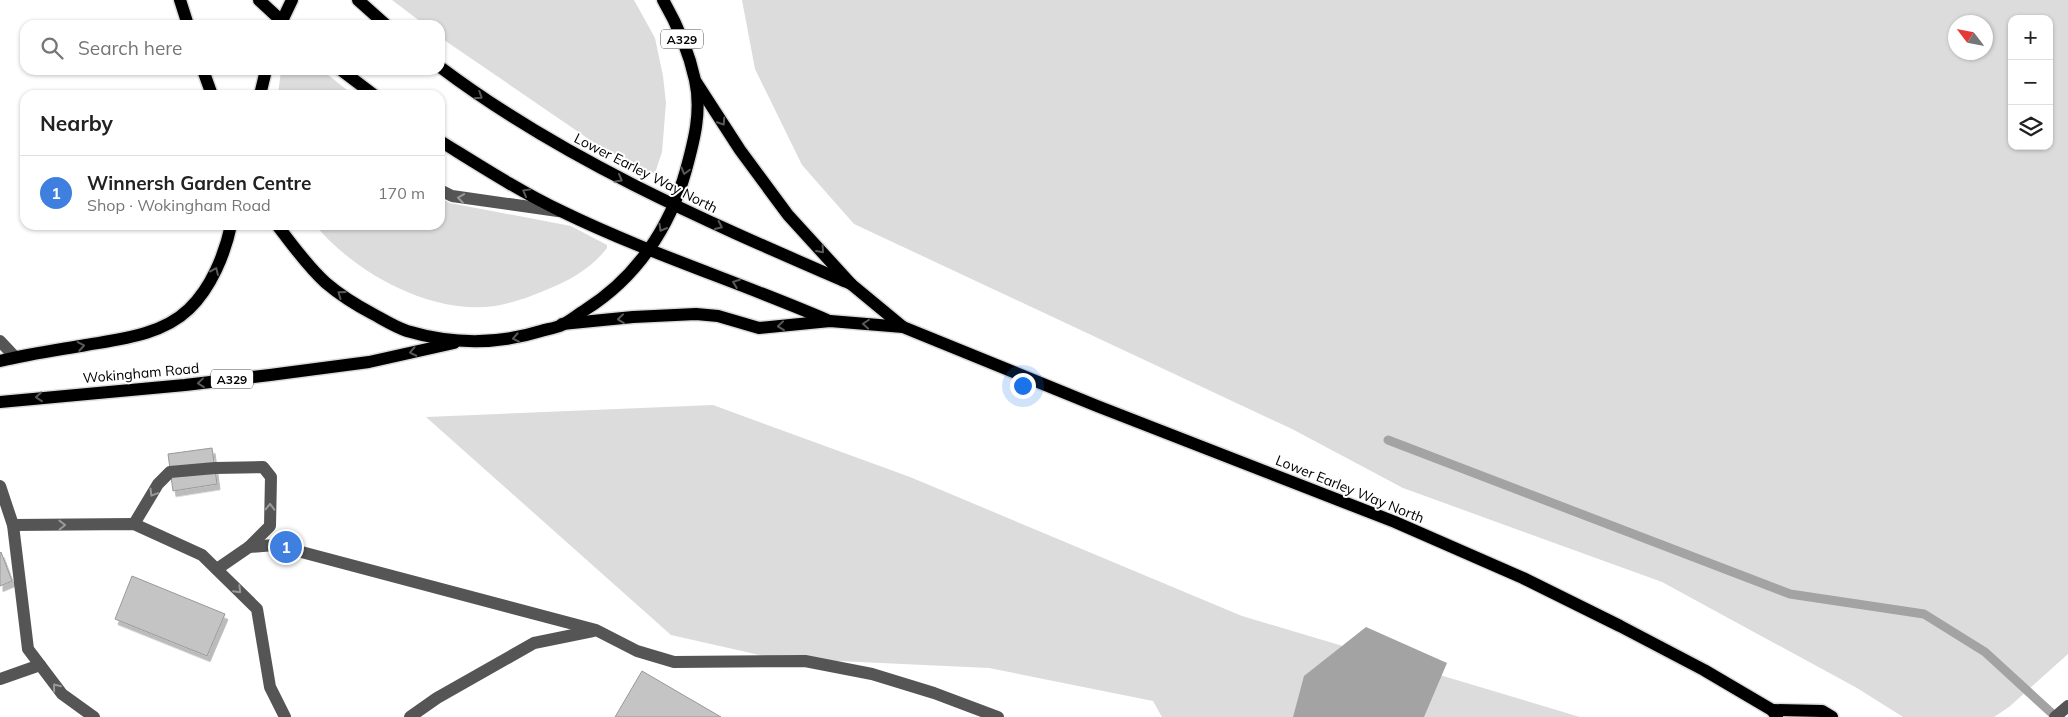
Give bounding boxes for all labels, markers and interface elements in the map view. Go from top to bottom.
north arrow [1948,15,1993,60]
map controls [2008,15,2053,150]
button: + [2008,15,2053,60]
search box [20,20,445,75]
road number: A329 [661,30,703,48]
icon: search [38,34,66,62]
text: Search here [78,36,182,60]
button: − [2008,60,2053,105]
one-way arrow [474,90,483,99]
button: layers [2008,105,2053,150]
text: Nearby [40,110,113,136]
one-way arrow [716,117,725,126]
street label: Lower Earley Way North [571,129,721,217]
one-way arrow [681,166,691,175]
text: Winnersh Garden Centre [87,171,311,195]
one-way arrow [614,172,623,182]
text: 1 [51,183,61,203]
text: 170 m [378,183,425,203]
one-way arrow [522,188,531,198]
one-way arrow [456,193,465,203]
text: Shop · Wokingham Road [87,195,271,215]
one-way arrow [714,220,723,231]
one-way arrow [658,222,668,231]
one-way arrow [815,245,824,254]
one-way arrow [208,267,219,276]
one-way arrow [732,278,741,289]
one-way arrow [337,291,347,300]
one-way arrow [616,313,624,324]
one-way arrow [862,319,870,330]
one-way arrow [777,320,785,331]
one-way arrow [511,332,520,342]
one-way arrow [76,341,85,351]
one-way arrow [409,346,418,357]
street label: Wokingham Road [82,359,200,387]
road number: A329 [211,369,253,388]
your location [1010,373,1036,399]
one-way arrow [197,377,205,388]
one-way arrow [35,392,43,403]
street label: Lower Earley Way North [1273,451,1427,527]
one-way arrow [149,487,159,496]
one-way arrow [265,502,275,510]
one-way arrow [58,520,66,530]
pin: 1 [270,528,302,566]
one-way arrow [232,585,241,594]
one-way arrow [53,683,62,692]

